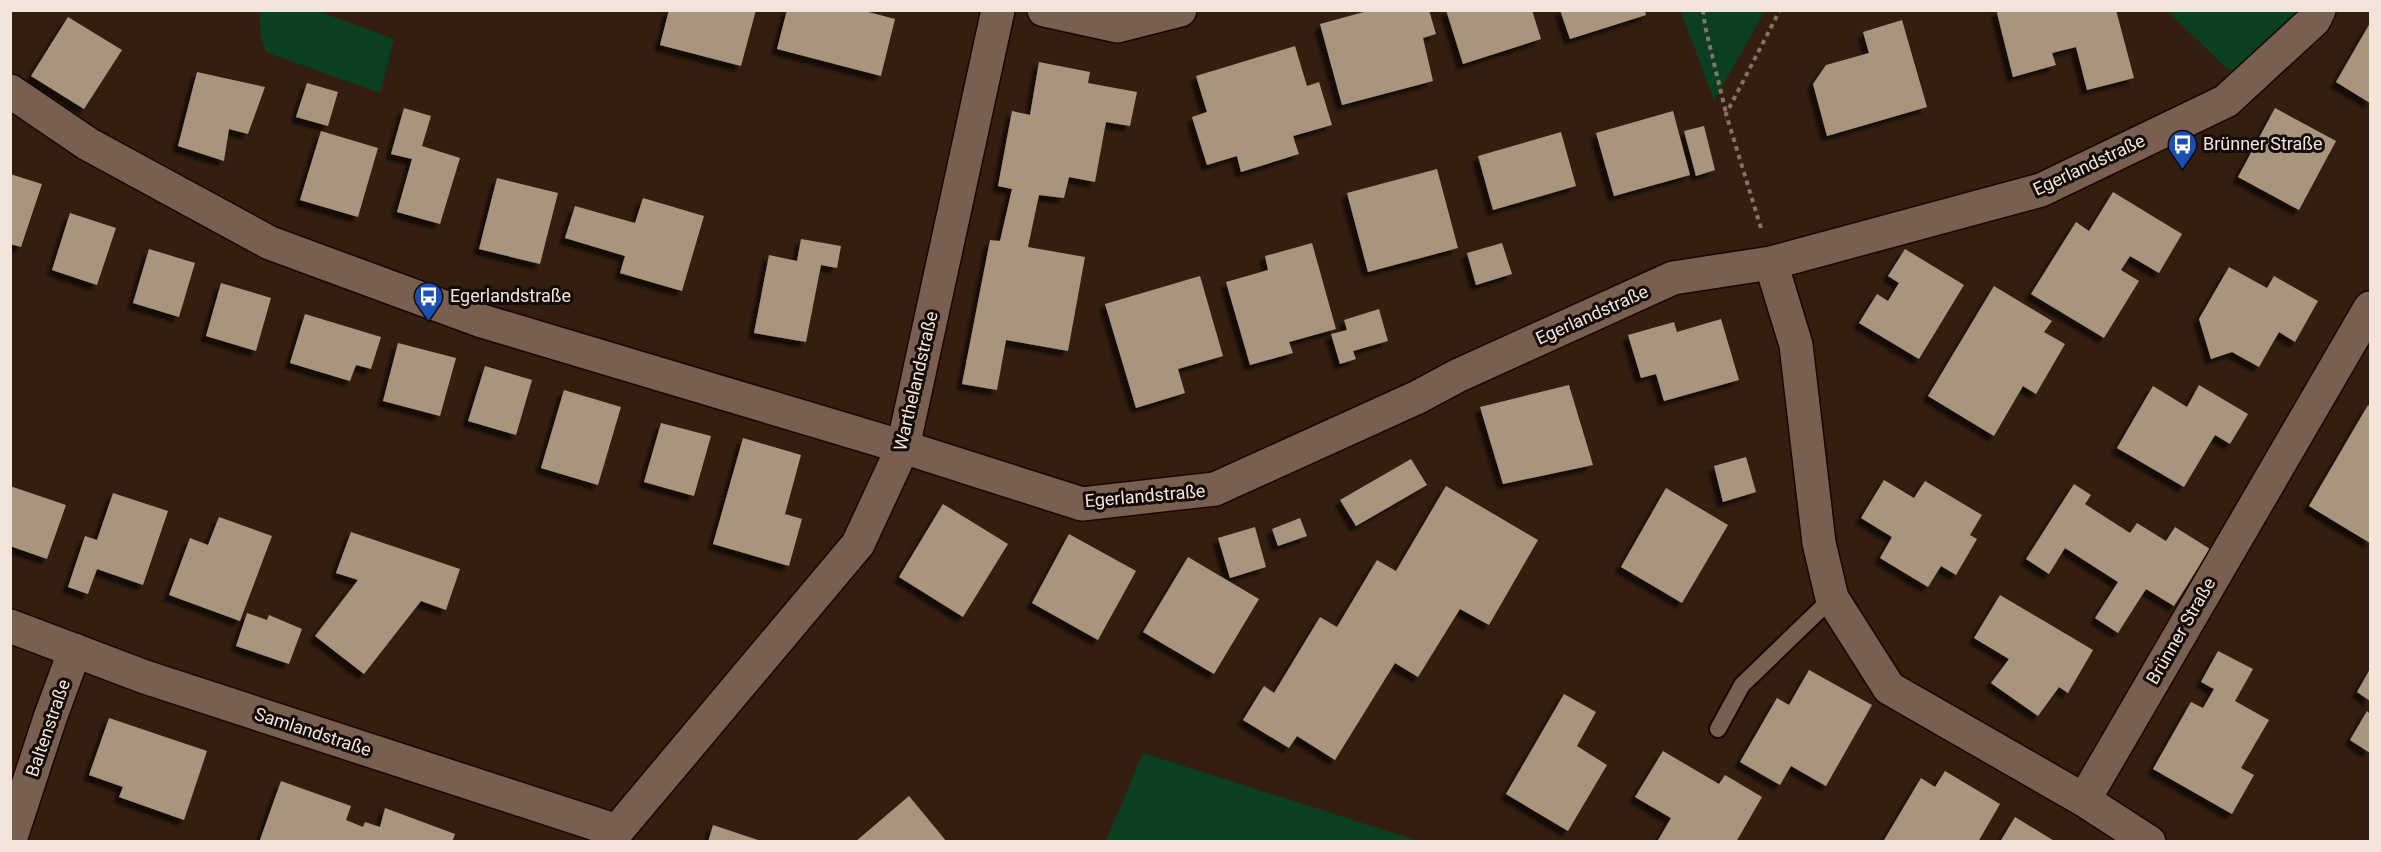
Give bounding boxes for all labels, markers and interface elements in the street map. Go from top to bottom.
bus stop icon: Brünner Straße [2166,128,2198,170]
street label: Egerlandstraße [2029,129,2148,200]
place label: Brünner Straße [2203,133,2323,154]
bus stop icon: Egerlandstraße [413,280,445,322]
street label: Egerlandstraße [1532,280,1651,349]
place label: Egerlandstraße [450,285,571,306]
street label: Warthelandstraße [889,309,942,453]
street label: Egerlandstraße [1084,480,1206,511]
street label: Brünner Straße [2142,574,2220,688]
street label: Baltenstraße [21,676,74,779]
street label: Samlandstraße [252,703,374,760]

